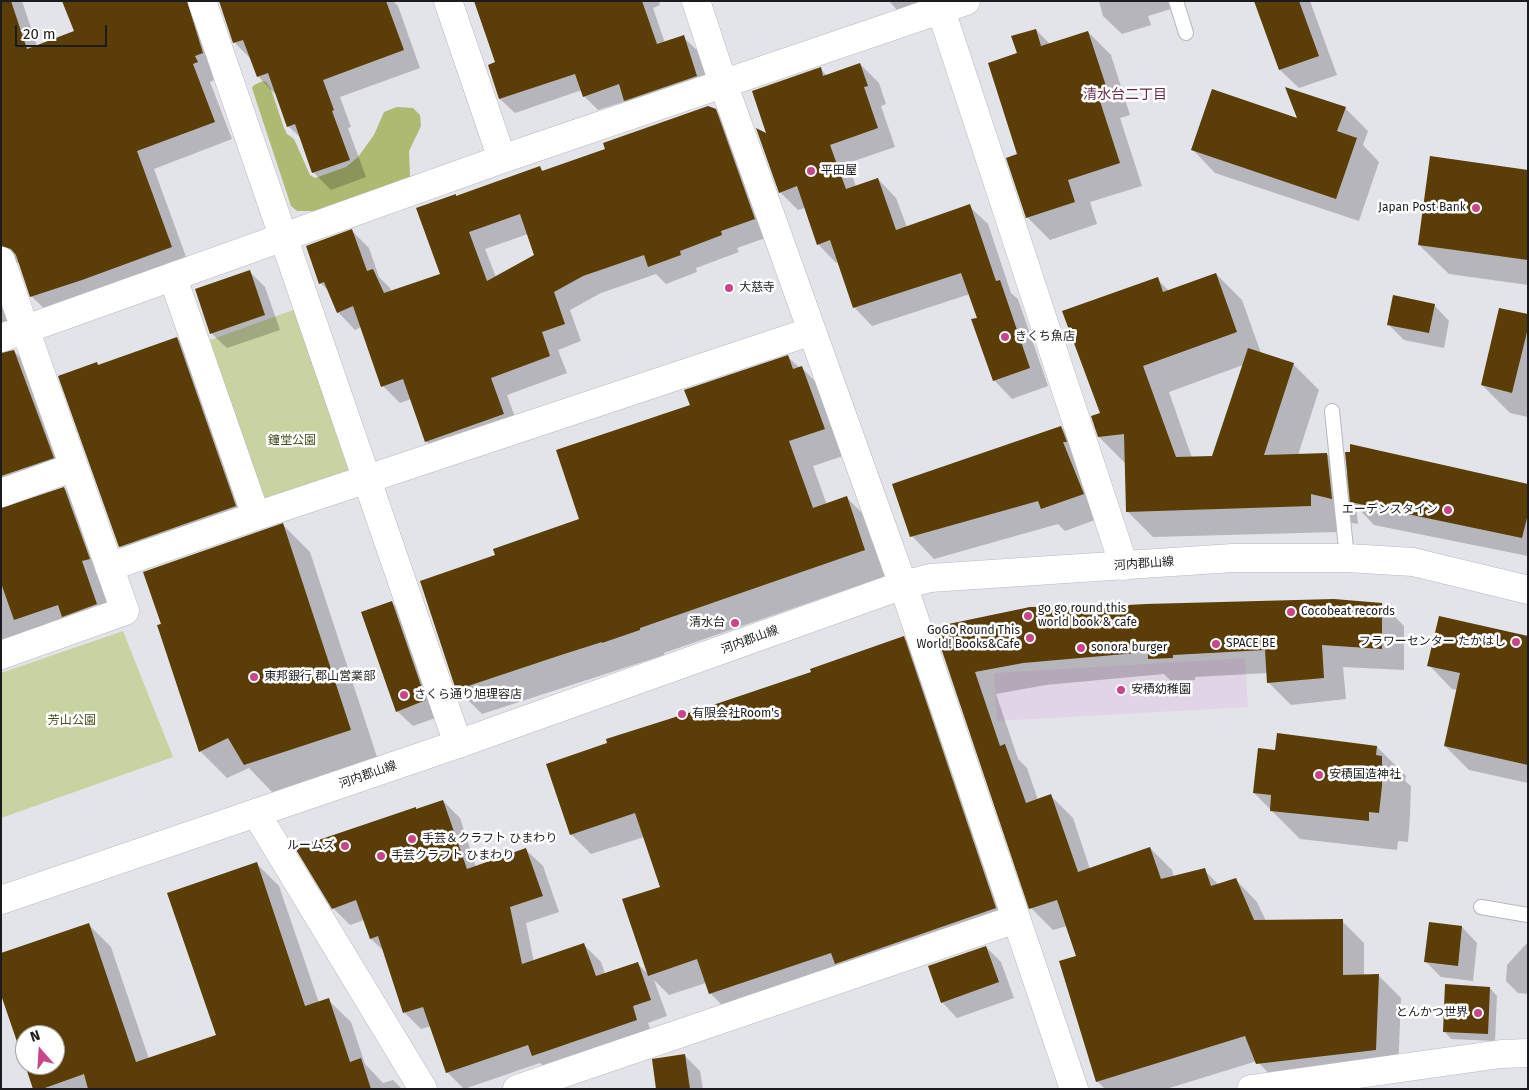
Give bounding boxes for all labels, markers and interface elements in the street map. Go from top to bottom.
scale bar [18,15,110,47]
text: 20 m [23,25,56,43]
district label: 清水台二丁目 [1083,87,1167,103]
place label: 平田屋 [821,164,857,178]
marker: 平田屋 [805,165,817,177]
place label: Japan Post Bank [1378,201,1466,215]
marker: Japan Post Bank [1470,202,1482,214]
place label: 大慈寺 [739,281,775,295]
marker: 大慈寺 [723,282,735,294]
place label: きくち魚店 [1015,330,1075,344]
marker: きくち魚店 [999,331,1011,343]
park label: 鐘堂公園 [268,434,316,448]
place label: エーデンスタイン [1342,503,1438,517]
marker: エーデンスタイン [1442,504,1454,516]
street label: 河内郡山線 [1114,555,1174,573]
place label: go go round this world book & cafe [1038,602,1137,630]
place label: Cocobeat records [1301,605,1395,619]
marker: Cocobeat records [1285,606,1297,618]
marker: go go round this world book & cafe [1022,610,1034,622]
place label: 清水台 [689,616,725,630]
marker: 清水台 [729,617,741,629]
street label: 河内郡山線 [719,623,781,657]
place label: GoGo Round This World! Books&Cafe [917,624,1020,652]
marker: GoGo Round This World! Books&Cafe [1024,632,1036,644]
place label: フラワーセンター たかはし [1359,635,1506,649]
marker: フラワーセンター たかはし [1510,636,1522,648]
place label: SPACE BE [1226,637,1276,651]
marker: SPACE BE [1210,638,1222,650]
place label: sonora burger [1091,641,1167,655]
marker: sonora burger [1075,642,1087,654]
place label: 東邦銀行 郡山営業部 [264,670,375,684]
marker: 東邦銀行 郡山営業部 [248,671,260,683]
place label: 安積幼稚園 [1131,683,1191,697]
marker: 安積幼稚園 [1115,684,1127,696]
place label: さくら通り旭理容店 [414,688,522,702]
marker: さくら通り旭理容店 [398,689,410,701]
place label: 有限会社Room's [692,707,779,721]
marker: 有限会社Room's [676,708,688,720]
park label: 芳山公園 [48,714,96,728]
street label: 河内郡山線 [337,758,399,792]
place label: 安積国造神社 [1329,768,1401,782]
marker: 安積国造神社 [1313,769,1325,781]
place label: 手芸＆クラフト ひまわり [422,832,557,846]
marker: 手芸＆クラフト ひまわり [406,833,418,845]
place label: ルームズ [287,839,335,853]
marker: ルームズ [339,840,351,852]
place label: 手芸クラフト ひまわり [391,849,514,863]
marker: 手芸クラフト ひまわり [375,850,387,862]
place label: とんかつ世界 [1396,1006,1468,1020]
marker: とんかつ世界 [1472,1007,1484,1019]
north arrow [15,1025,65,1075]
text: N [28,1027,42,1046]

